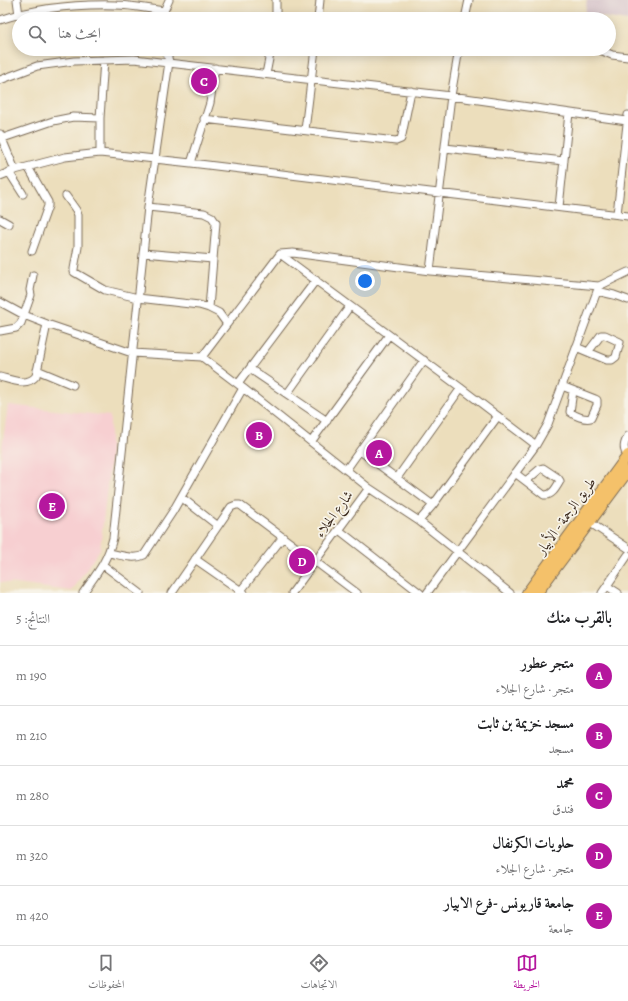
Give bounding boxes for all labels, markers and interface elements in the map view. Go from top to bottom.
search box [12,12,616,56]
icon: search [26,23,48,45]
text: ابحث هنا [58,23,101,43]
pin: C [191,66,217,96]
your location [355,271,375,291]
pin: B [246,420,272,450]
pin: A [366,438,392,468]
street label: طريق الرجمة - الأبيار [530,473,600,560]
street label: شارع الجلاء [310,487,359,543]
pin: E [39,491,65,521]
pin: D [289,546,315,576]
text: بالقرب منك [546,606,612,629]
text: النتائج: 5 [16,610,50,627]
text: متجر عطور [521,653,574,673]
text: 190 m [16,667,47,684]
text: A [595,667,603,684]
text: متجر · شارع الجلاء [496,680,574,697]
text: مسجد خزيمة بن ثابت [477,713,574,733]
text: 210 m [16,727,47,744]
text: B [595,727,603,744]
text: مسجد [548,740,574,757]
text: محمد [556,773,574,793]
text: 280 m [16,787,49,804]
text: C [595,787,603,804]
text: فندق [552,800,574,817]
text: حلويات الكرنفال [492,833,574,853]
text: 320 m [16,847,48,864]
text: D [594,847,604,864]
text: متجر · شارع الجلاء [496,860,574,877]
text: جامعة قاريونس -فرع الابيار [444,893,574,913]
text: 420 m [16,907,48,924]
text: E [595,907,603,924]
text: جامعة [548,920,574,937]
tab: المحفوظات [88,952,124,995]
tab: الاتجاهات [300,952,337,995]
tab: الخريطة [513,952,540,995]

